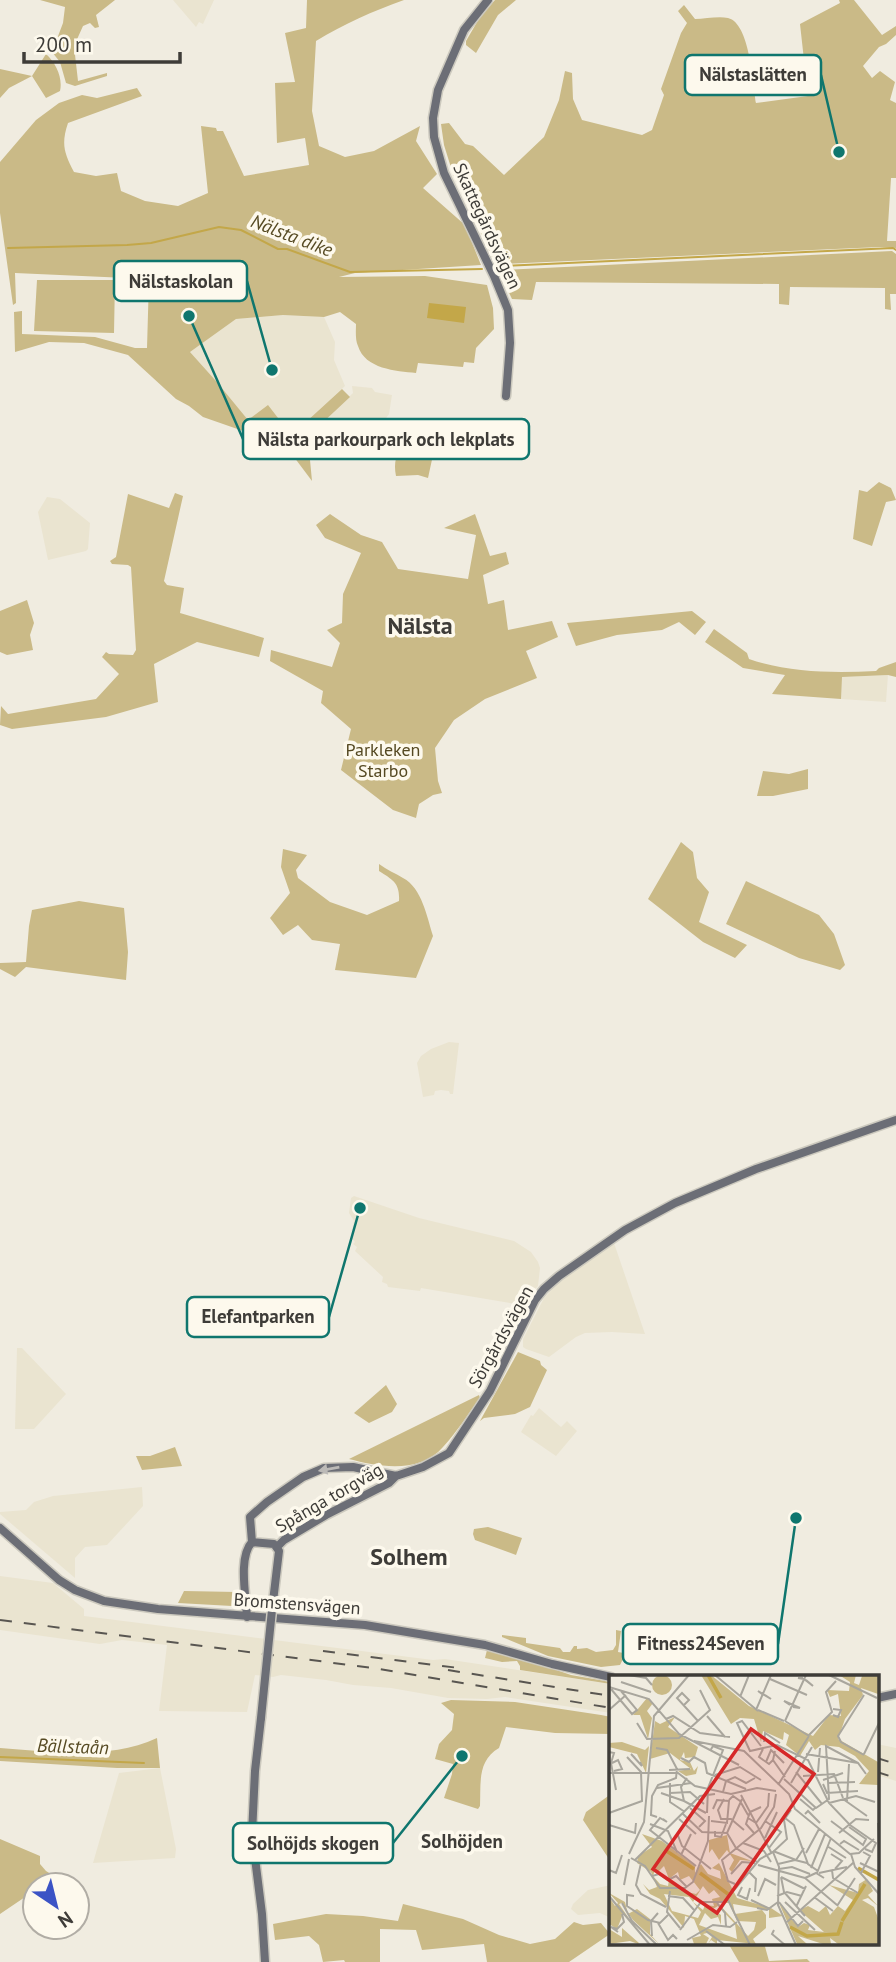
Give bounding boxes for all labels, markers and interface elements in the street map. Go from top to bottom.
scale bar [24,21,180,65]
text: 200 m [35,31,92,58]
callout: Nälstaslätten [685,55,821,95]
text: Nälstaslätten [699,62,807,86]
street label: Skattegårdsvägen [448,159,527,292]
water label: Nälsta dike [248,208,337,262]
callout: Nälstaskolan [114,261,247,301]
text: Nälstaskolan [129,269,233,293]
callout: Nälsta parkourpark och lekplats [243,419,529,459]
text: Nälsta parkourpark och lekplats [258,427,514,451]
district label: Nälsta [387,610,453,641]
park label: Parkleken Starbo [346,738,420,782]
street label: Sörgårdsvägen [463,1282,538,1392]
callout: Elefantparken [187,1297,329,1337]
text: Elefantparken [201,1304,315,1328]
street label: Spånga torgväg [271,1458,386,1538]
one-way arrow [318,1463,340,1474]
district label: Solhem [370,1541,448,1572]
street label: Bromstensvägen [233,1588,361,1619]
callout: Fitness24Seven [623,1624,778,1664]
text: Fitness24Seven [637,1631,765,1655]
inset map [609,1675,878,1944]
water label: Bällstaån [37,1733,109,1759]
callout: Solhöjds skogen [233,1823,393,1863]
district label: Solhöjden [421,1829,503,1853]
text: Solhöjds skogen [247,1831,379,1855]
north arrow [21,1871,91,1941]
text: N [54,1907,78,1933]

